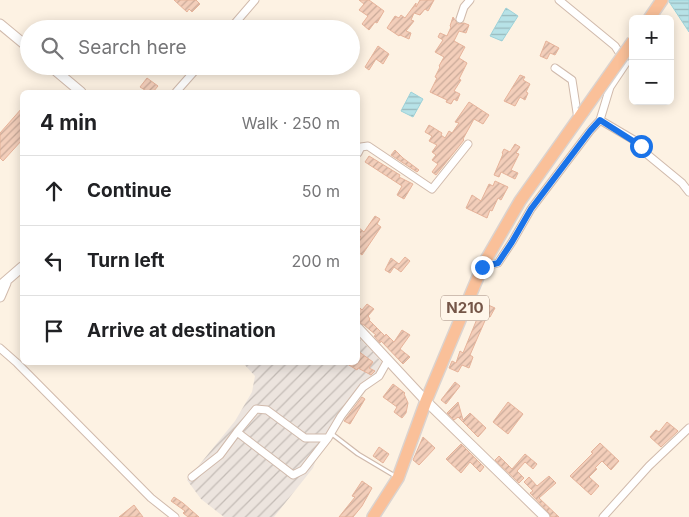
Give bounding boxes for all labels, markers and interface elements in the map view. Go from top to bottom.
map controls [629,15,674,105]
button: + [629,15,674,60]
search box [20,20,360,75]
icon: search [38,34,66,62]
text: Search here [78,36,187,59]
button: − [629,60,674,105]
text: 4 min [40,110,97,135]
text: Walk · 250 m [242,113,340,133]
route start [630,135,653,158]
icon: ahead [40,177,68,205]
text: Continue [87,179,172,202]
text: 50 m [302,181,340,201]
icon: left [40,247,68,275]
text: Turn left [87,249,165,272]
text: 200 m [292,251,340,271]
route end [471,256,494,279]
road number: N210 [441,296,489,320]
icon: arrive [40,317,68,345]
text: Arrive at destination [87,319,276,342]

